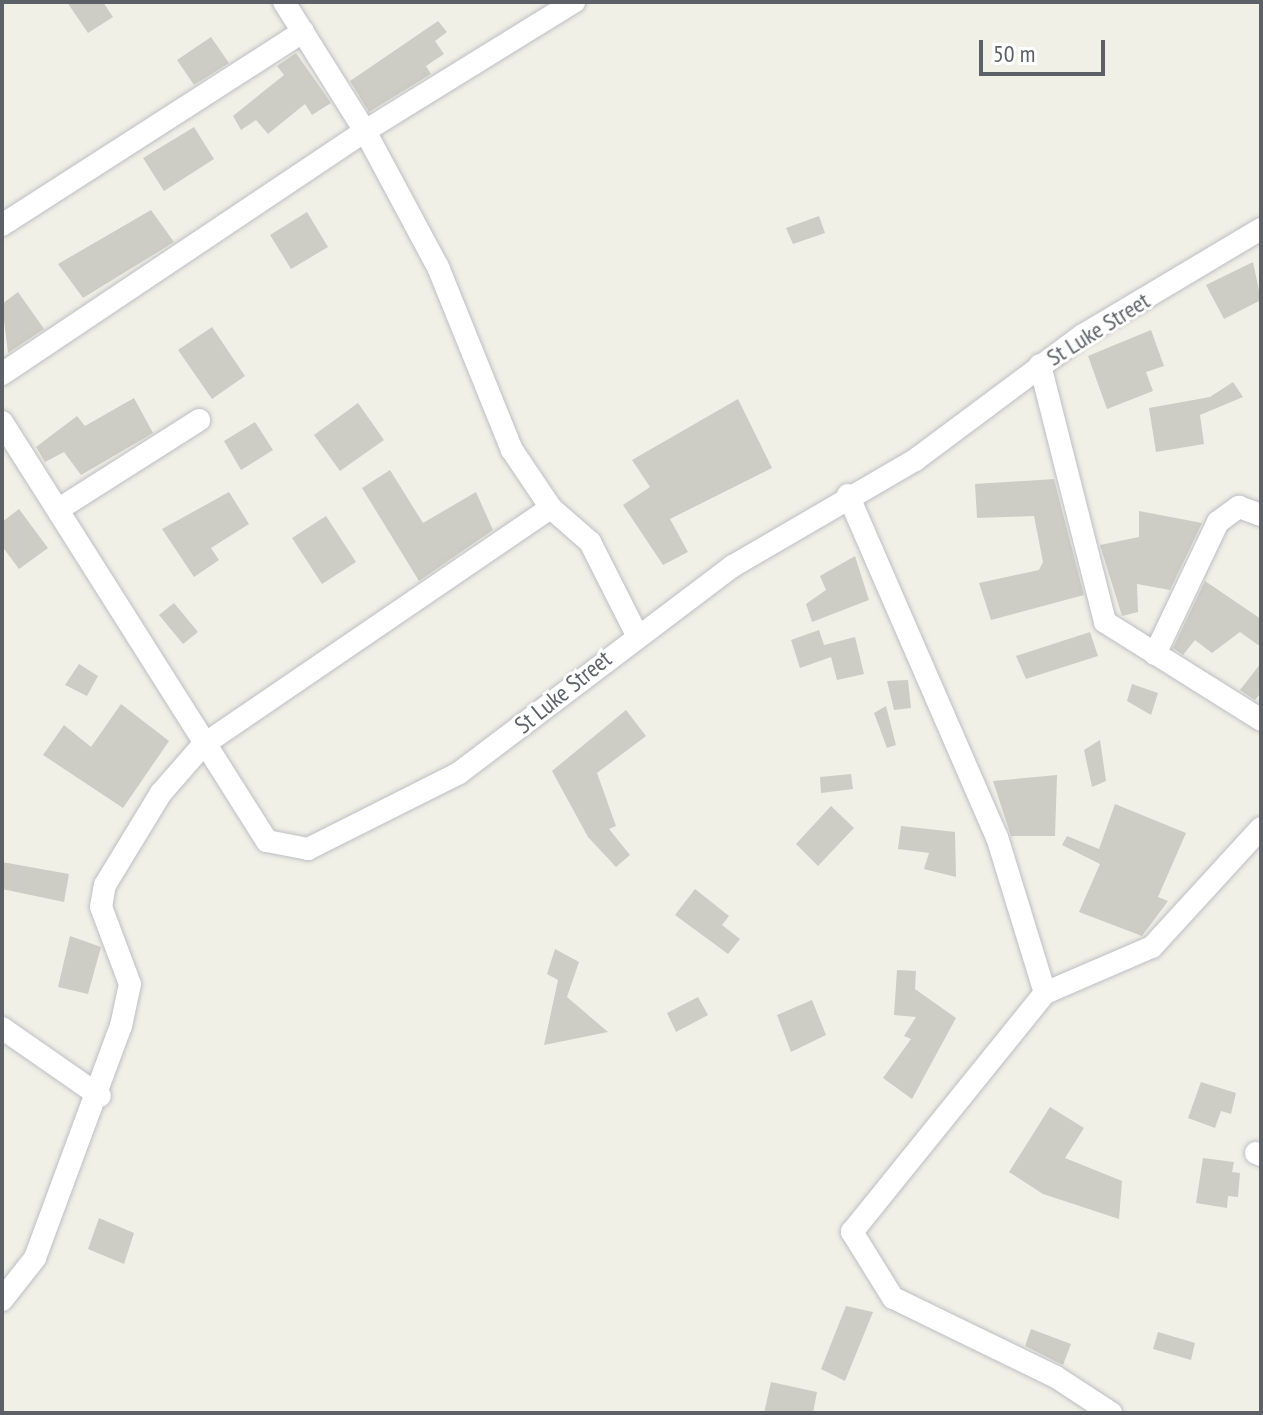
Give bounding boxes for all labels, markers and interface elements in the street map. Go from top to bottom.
scale bar [983,24,1109,74]
text: 50 m [993,38,1035,69]
street label: St Luke Street [1041,286,1155,372]
street label: St Luke Street [509,644,617,740]

